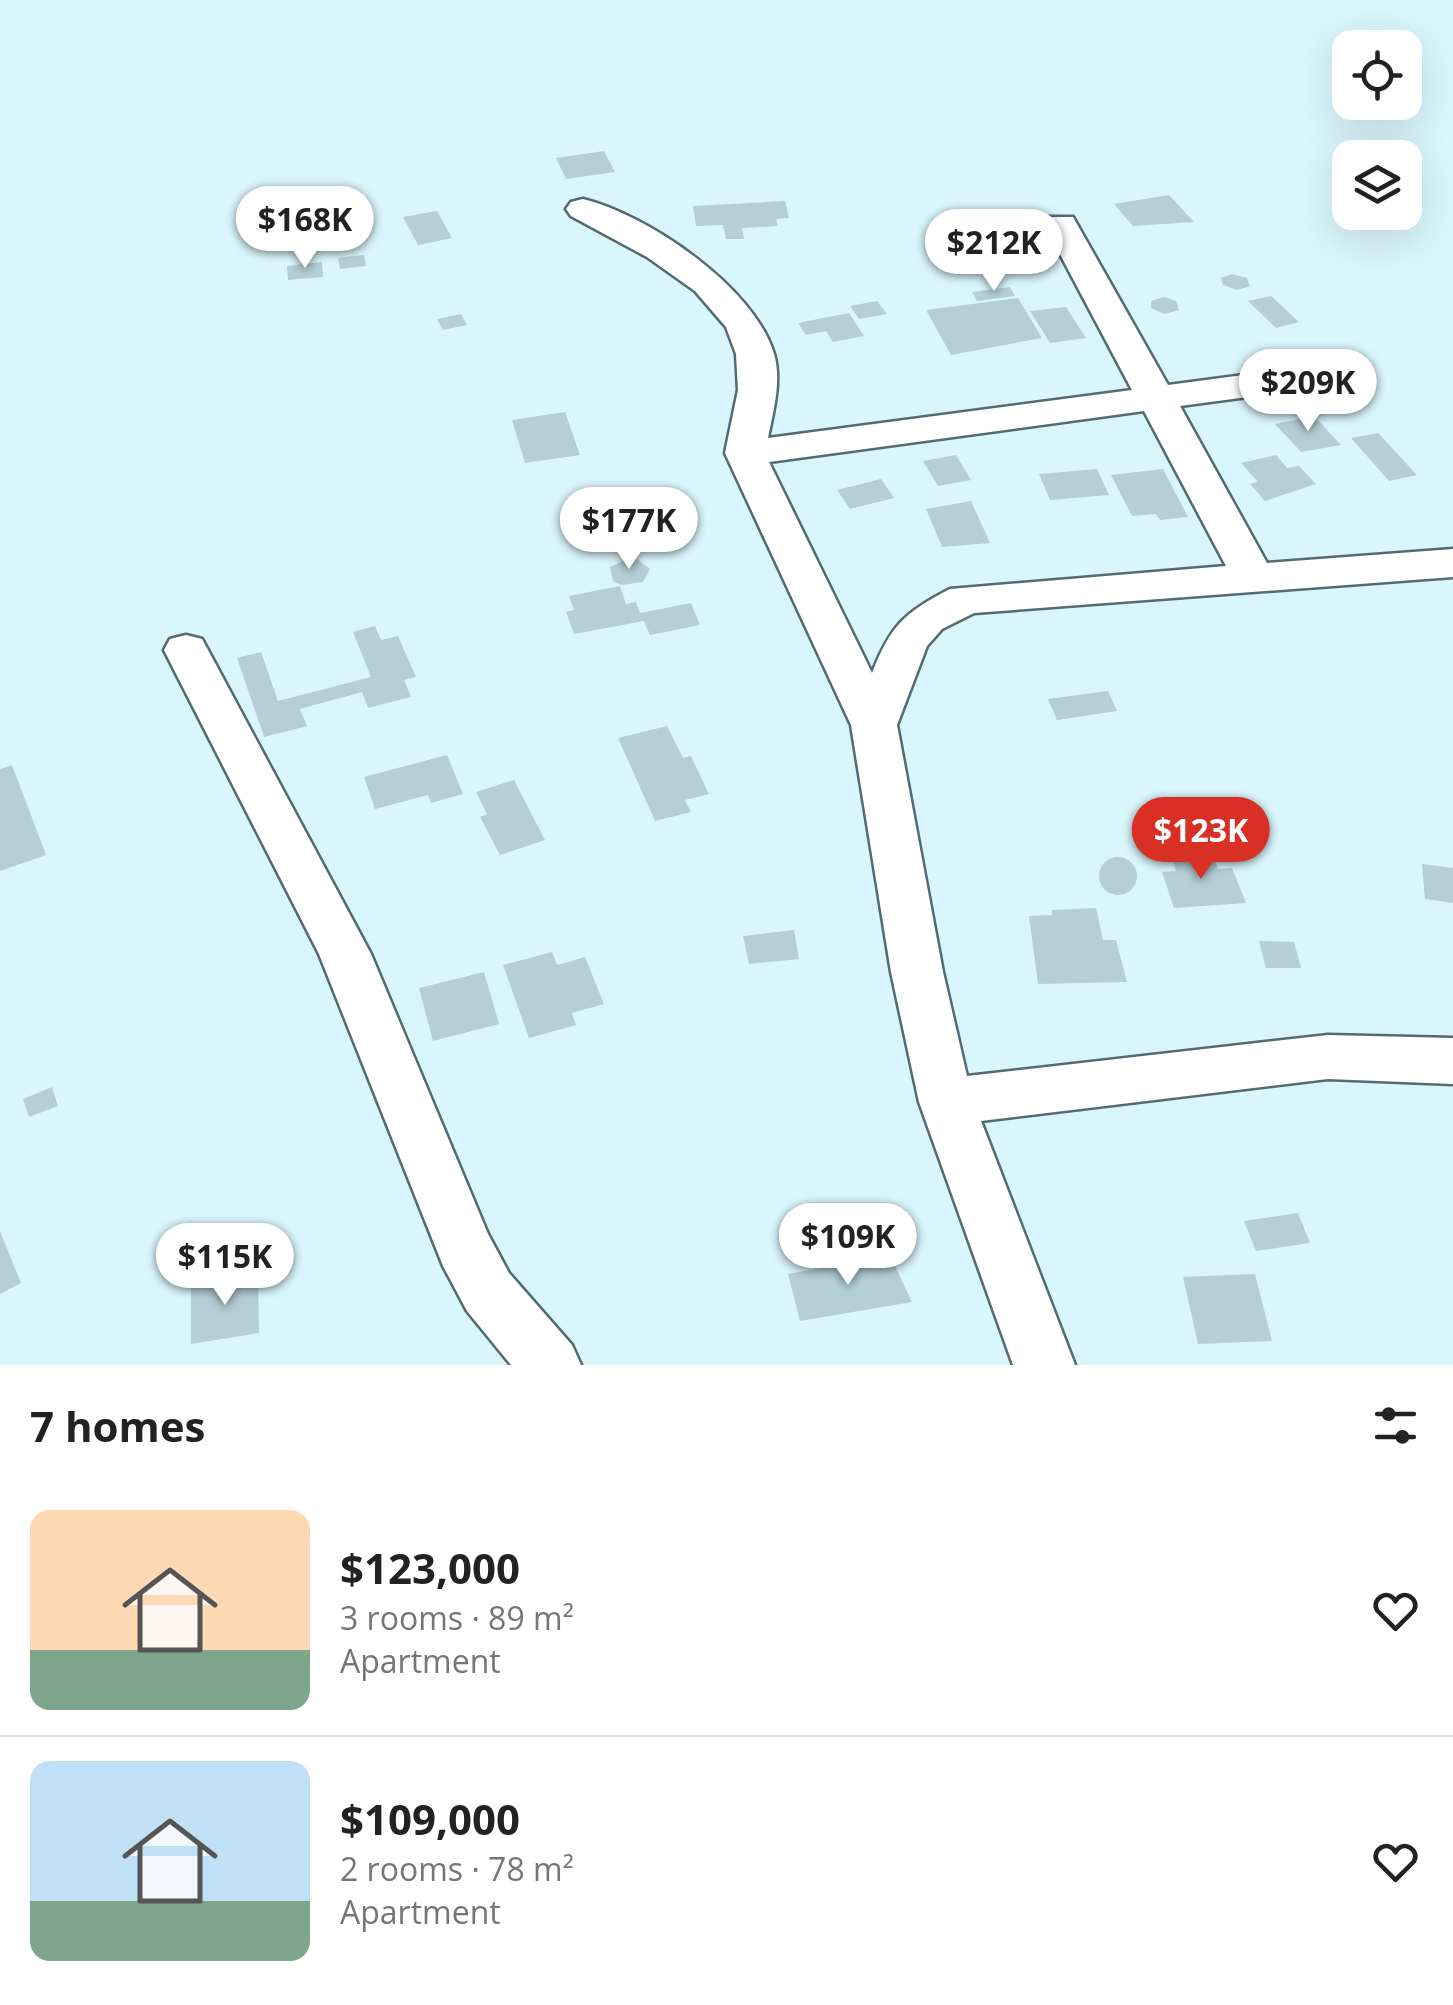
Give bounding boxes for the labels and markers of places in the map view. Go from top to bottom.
pin: $168K [235,186,375,271]
pin: $212K [924,209,1064,294]
pin: $209K [1238,349,1378,434]
pin: $177K [559,487,699,572]
pin: $123K [1131,797,1271,882]
pin: $109K [778,1203,918,1288]
pin: $115K [155,1223,295,1308]

